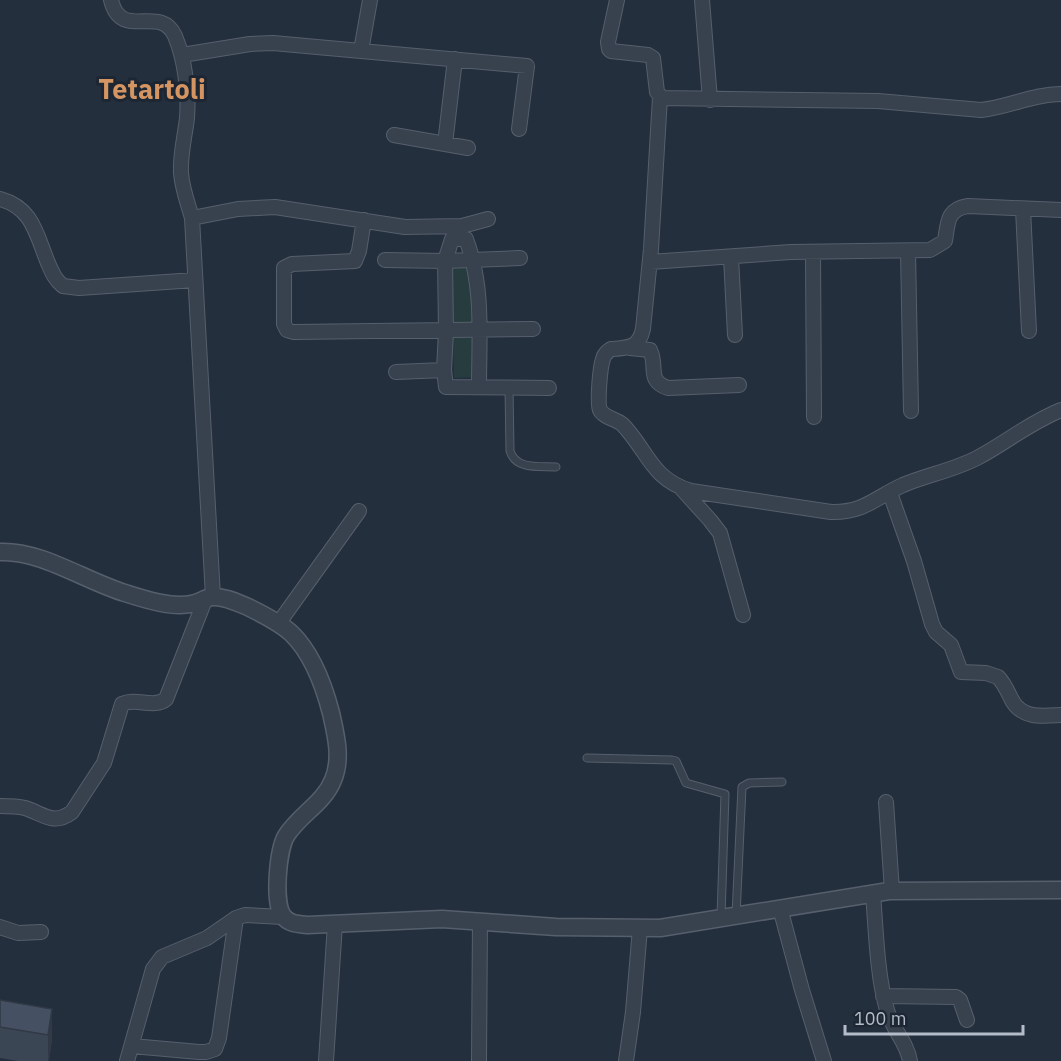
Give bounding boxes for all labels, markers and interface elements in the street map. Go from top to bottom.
district label: Tetartoli [98,71,206,106]
scale bar [845,998,1024,1036]
text: 100 m [854,1007,906,1030]

